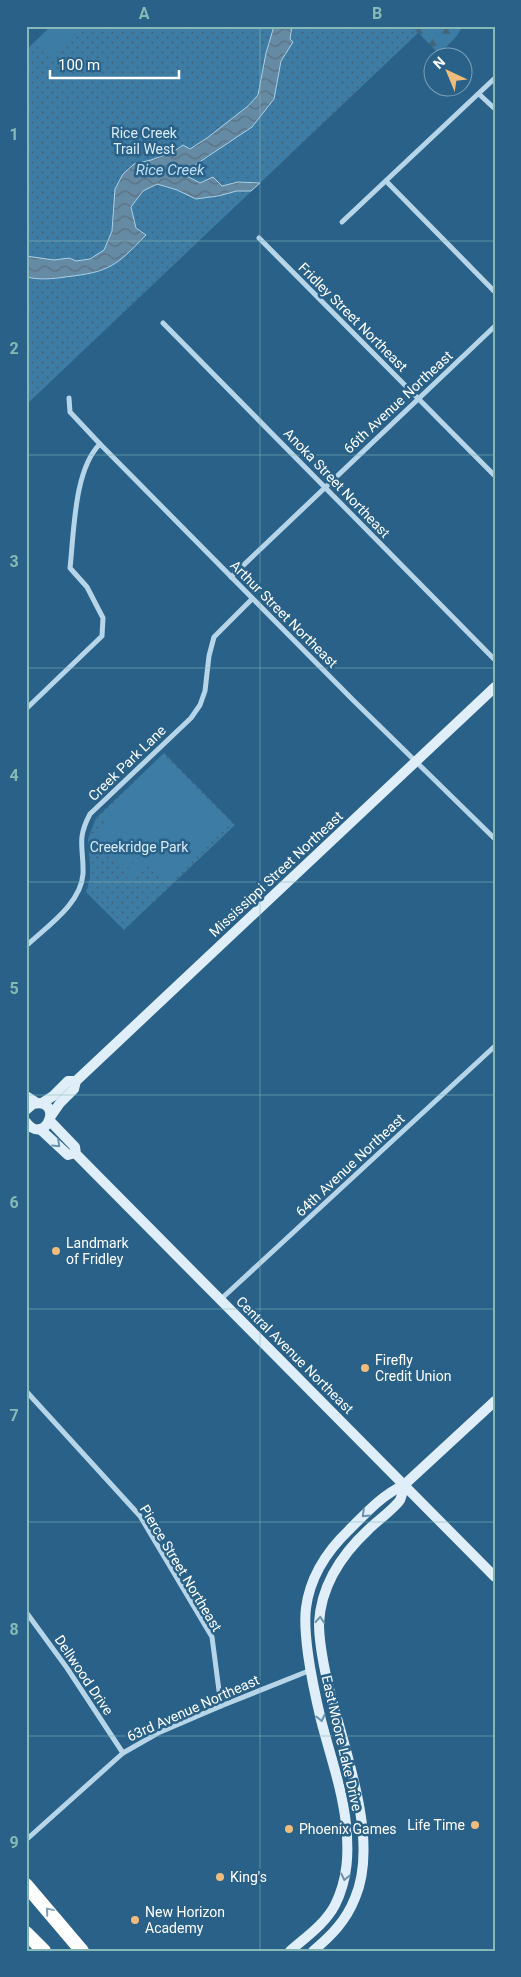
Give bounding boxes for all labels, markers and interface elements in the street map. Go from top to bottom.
text: A [139,4,150,23]
text: B [372,4,382,23]
scale bar [50,48,179,80]
north arrow [424,48,474,98]
text: N [430,53,448,72]
text: 100 m [58,56,100,74]
text: 1 [9,125,19,144]
park label: Rice Creek Trail West [111,125,178,157]
water label: Rice Creek [136,161,205,179]
street label: Fridley Street Northeast [295,259,411,375]
text: 2 [9,339,19,358]
street label: 66th Avenue Northeast [340,347,456,457]
street label: Anoka Street Northeast [281,425,394,541]
text: 3 [9,552,19,571]
street label: Arthur Street Northeast [227,557,341,671]
street label: Creek Park Lane [85,722,169,804]
text: 4 [9,766,19,785]
street label: Mississippi Street Northeast [206,808,346,940]
park label: Creekridge Park [90,839,189,855]
text: 5 [9,979,19,998]
street label: 64th Avenue Northeast [292,1110,408,1220]
one-way arrow [51,1138,60,1147]
text: 6 [9,1193,19,1212]
place label: Landmark of Fridley [66,1235,129,1267]
marker: Landmark of Fridley [50,1245,62,1257]
street label: Central Avenue Northeast [233,1293,357,1417]
place label: Firefly Credit Union [375,1352,451,1384]
marker: Firefly Credit Union [359,1362,371,1374]
text: 7 [9,1406,19,1425]
street label: Pierce Street Northeast [137,1502,225,1635]
one-way arrow [362,1508,371,1517]
one-way arrow [314,1616,325,1624]
text: 8 [9,1620,19,1639]
street label: Dellwood Drive [51,1632,117,1718]
street label: 63rd Avenue Northeast [124,1671,262,1744]
street label: East Moore Lake Drive [319,1673,365,1813]
one-way arrow [315,1713,326,1722]
place label: Life Time [407,1817,465,1833]
marker: Life Time [469,1819,481,1831]
place label: Phoenix Games [299,1821,397,1837]
marker: Phoenix Games [283,1823,295,1835]
text: 9 [9,1833,19,1852]
place label: King's [230,1869,267,1885]
marker: King's [214,1871,226,1883]
one-way arrow [340,1872,350,1881]
place label: New Horizon Academy [145,1904,225,1936]
one-way arrow [46,1908,54,1917]
marker: New Horizon Academy [129,1914,141,1926]

